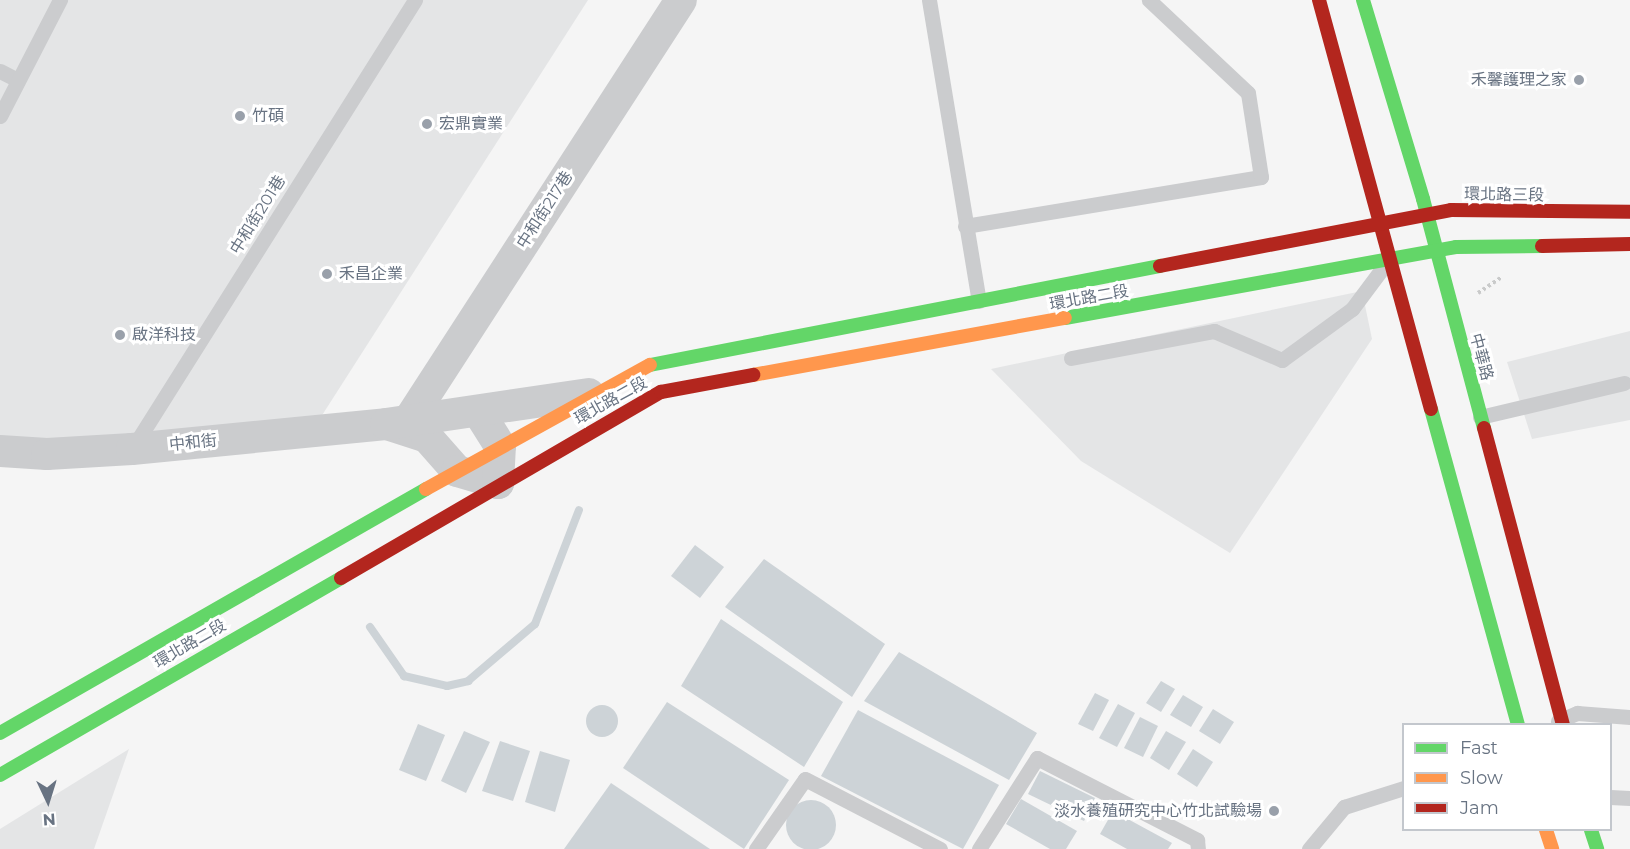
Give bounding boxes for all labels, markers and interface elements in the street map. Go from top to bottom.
place label: 禾馨護理之家 [1471,70,1567,90]
marker: 禾馨護理之家 [1572,73,1586,87]
place label: 竹碩 [252,106,284,126]
marker: 竹碩 [233,109,247,123]
place label: 宏鼎實業 [439,114,503,134]
marker: 宏鼎實業 [420,117,434,131]
street label: 中和街217巷 [513,168,577,252]
street label: 中和街201巷 [226,172,290,258]
street label: 環北路三段 [1464,185,1544,205]
place label: 禾昌企業 [339,264,403,284]
marker: 禾昌企業 [320,267,334,281]
street label: 環北路二段 [1048,282,1130,314]
place label: 啟洋科技 [132,325,196,345]
marker: 啟洋科技 [113,328,127,342]
street label: 中華路 [1466,331,1496,383]
street label: 環北路二段 [571,373,651,429]
street label: 中和街 [168,431,218,455]
street label: 環北路二段 [151,616,229,672]
legend [1402,723,1612,831]
text: Fast [1460,737,1498,759]
text: Slow [1460,767,1503,789]
north arrow [18,771,78,831]
text: Jam [1460,797,1499,819]
place label: 淡水養殖研究中心竹北試驗場 [1054,801,1262,821]
marker: 淡水養殖研究中心竹北試驗場 [1267,804,1281,818]
text: N [42,810,56,829]

